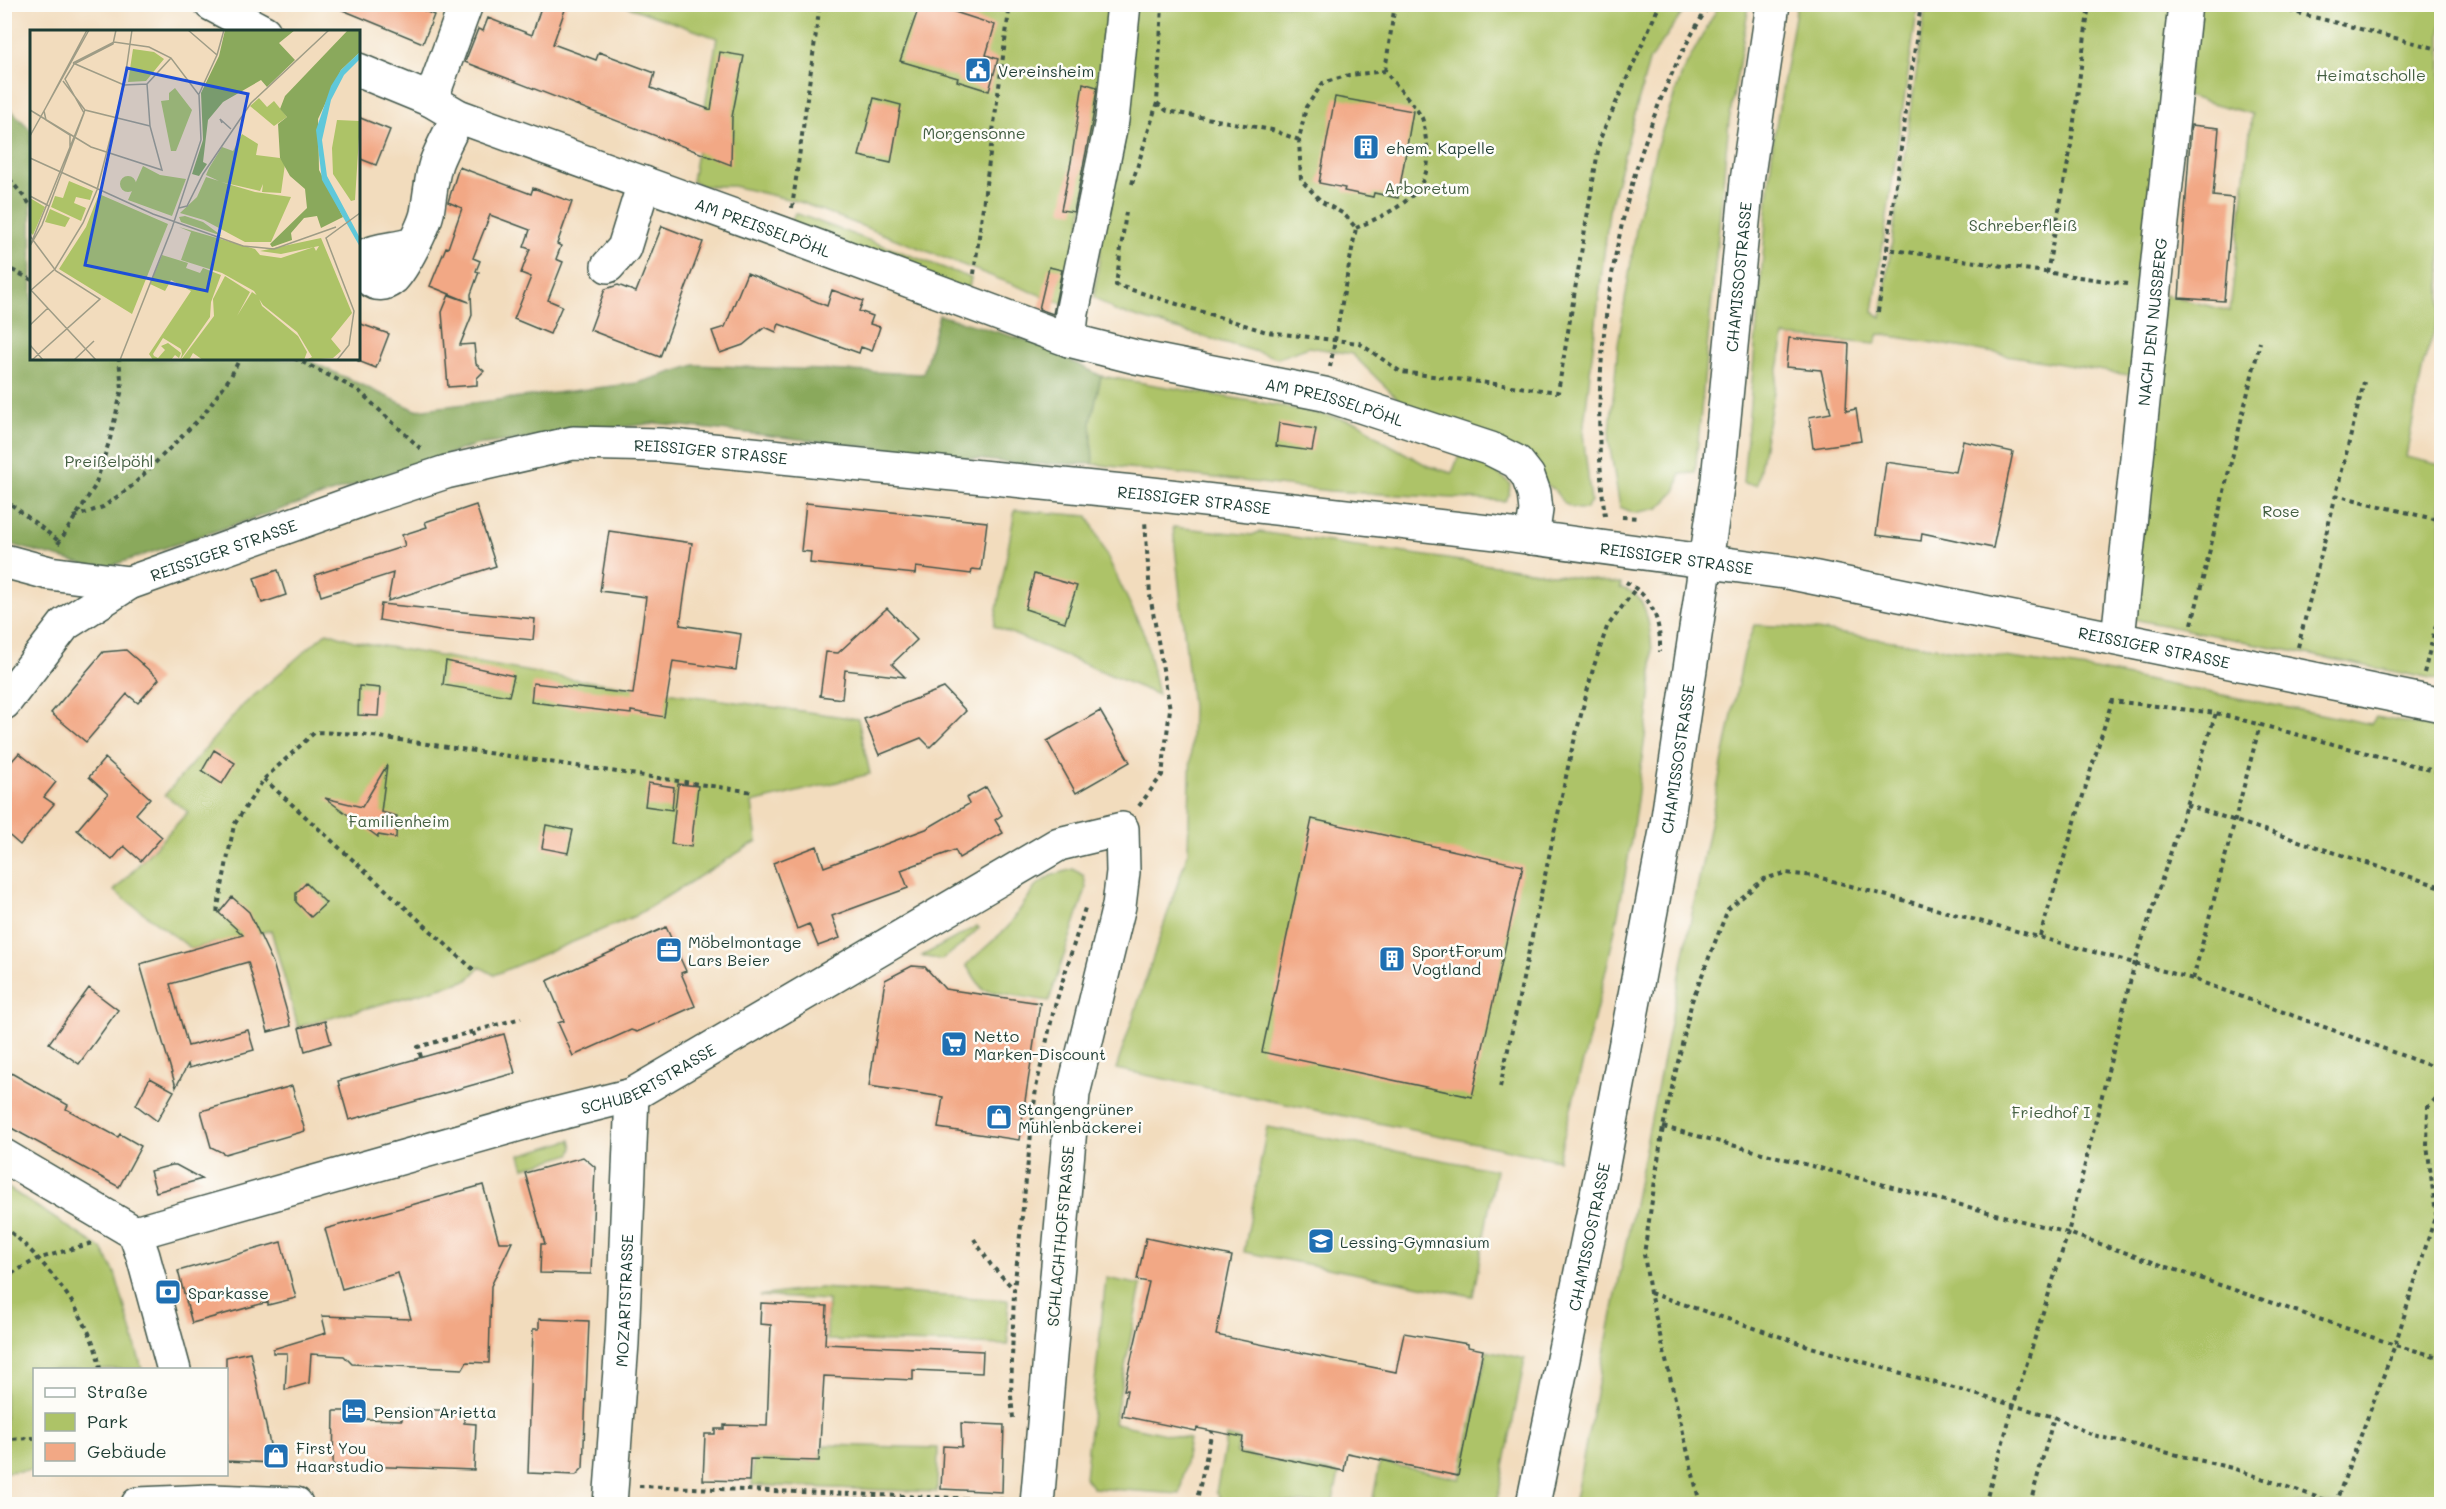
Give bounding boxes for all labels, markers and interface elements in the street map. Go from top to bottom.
inset map [30,30,360,360]
public building icon: Vereinsheim [963,55,993,85]
place label: Vereinsheim [998,60,1094,81]
park label: Heimatscholle [2316,64,2426,85]
park label: Morgensonne [922,122,1026,143]
building icon: ehem. Kapelle [1351,132,1381,162]
place label: ehem. Kapelle [1386,137,1495,158]
park label: Arboretum [1384,177,1470,198]
street label: AM PREISSELPÖHL [692,192,835,261]
street label: CHAMISSOSTRASSE [1720,201,1755,353]
park label: Schreberfleiß [1969,214,2077,235]
street label: NACH DEN NUSSBERG [2132,237,2171,407]
street label: AM PREISSELPÖHL [1264,372,1407,430]
street label: REISSIGER STRASSE [634,434,789,468]
park label: Preißelpöhl [64,450,154,471]
street label: REISSIGER STRASSE [1116,480,1272,518]
park label: Rose [2262,500,2300,521]
street label: REISSIGER STRASSE [147,513,300,585]
street label: REISSIGER STRASSE [1599,537,1755,578]
street label: REISSIGER STRASSE [2077,621,2232,672]
street label: CHAMISSOSTRASSE [1655,683,1698,835]
park label: Familienheim [349,810,449,831]
place label: Möbelmontage Lars Beier [688,931,802,970]
office icon: Möbelmontage Lars Beier [654,935,684,965]
place label: SportForum Vogtland [1412,940,1503,979]
building icon: SportForum Vogtland [1377,944,1407,974]
place label: Netto Marken-Discount [974,1025,1106,1064]
supermarket icon: Netto Marken-Discount [939,1029,969,1059]
street label: SCHUBERTSTRASSE [579,1038,719,1118]
place label: Stangengrüner Mühlenbäckerei [1018,1098,1142,1137]
park label: Friedhof I [2012,1101,2090,1122]
shop icon: Stangengrüner Mühlenbäckerei [984,1102,1014,1132]
street label: SCHLACHTHOFSTRASSE [1042,1145,1078,1327]
street label: CHAMISSOSTRASSE [1563,1161,1614,1313]
school or university icon: Lessing-Gymnasium [1306,1226,1336,1256]
place label: Lessing-Gymnasium [1340,1231,1490,1252]
street label: MOZARTSTRASSE [610,1234,637,1368]
bank icon: Sparkasse [153,1277,183,1307]
place label: Sparkasse [188,1282,269,1303]
legend [33,1368,228,1476]
text: Straße [87,1379,148,1403]
hotel icon: Pension Arietta [339,1396,369,1426]
place label: Pension Arietta [374,1401,497,1422]
text: Park [87,1409,128,1433]
place label: First You Haarstudio [296,1437,383,1476]
text: Gebäude [87,1439,167,1463]
shop icon: First You Haarstudio [261,1441,291,1471]

